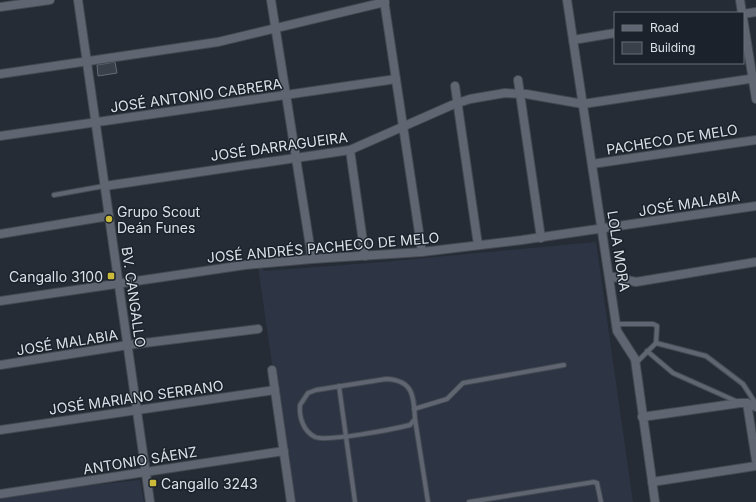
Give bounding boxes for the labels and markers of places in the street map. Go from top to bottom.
place label: Grupo Scout Deán Funes [117,203,201,236]
marker: Grupo Scout Deán Funes [104,214,114,224]
place label: Cangallo 3100 [9,268,103,285]
marker: Cangallo 3100 [106,271,116,281]
place label: Cangallo 3243 [161,475,258,492]
marker: Cangallo 3243 [148,478,158,488]

